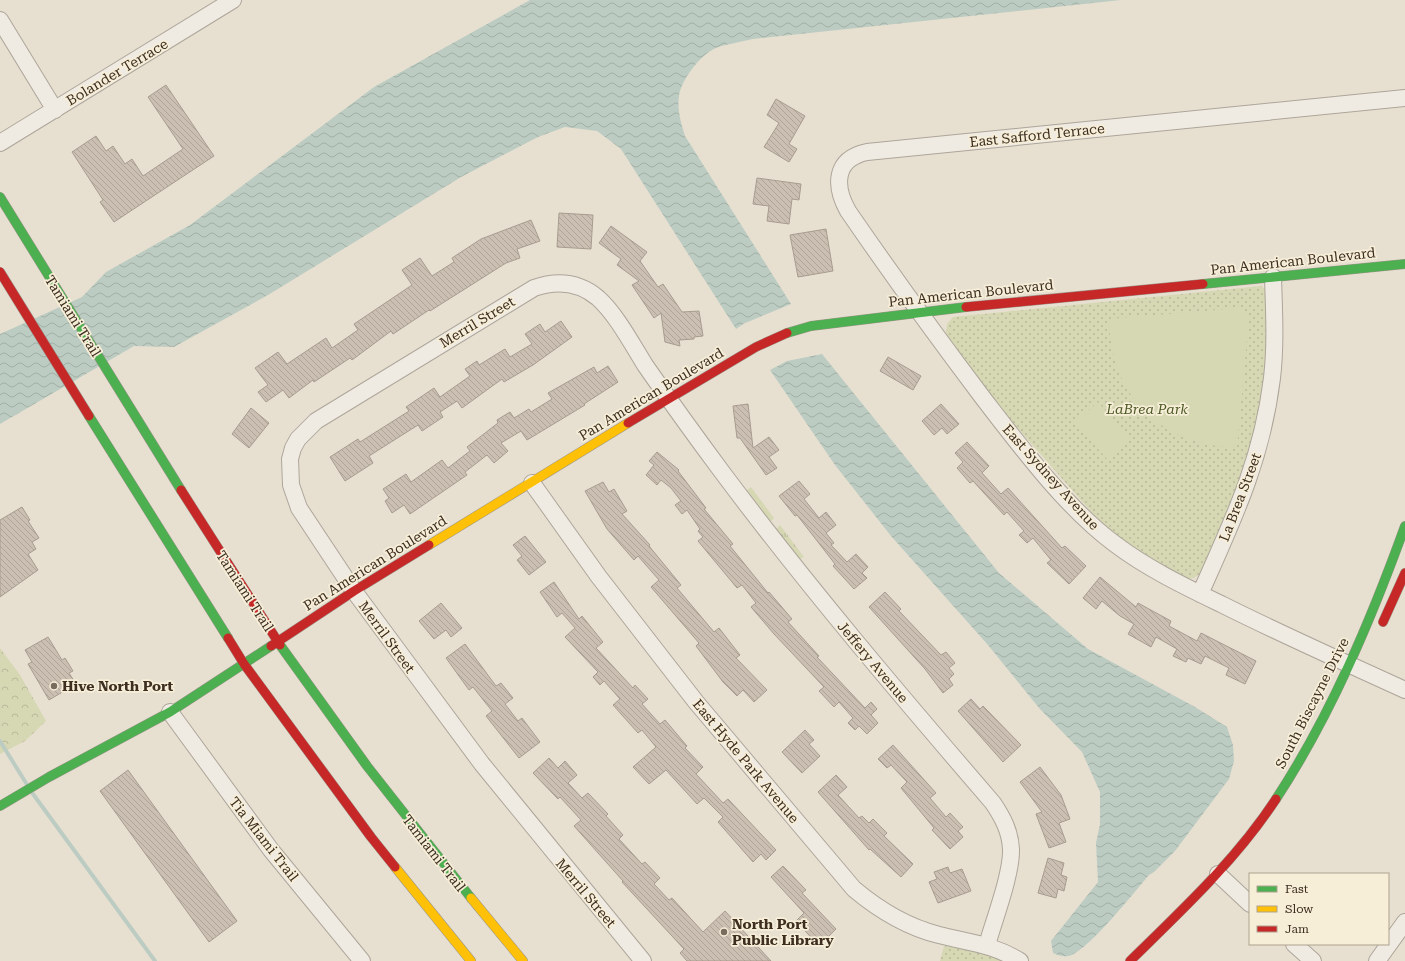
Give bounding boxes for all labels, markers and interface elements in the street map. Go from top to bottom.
street label: Bolander Terrace [63,35,171,109]
street label: East Safford Terrace [969,120,1106,150]
street label: Pan American Boulevard [1210,244,1376,278]
street label: Tamiami Trail [42,272,105,360]
street label: Pan American Boulevard [888,276,1054,310]
street label: Merril Street [436,293,518,351]
street label: Pan American Boulevard [576,344,726,444]
park label: LaBrea Park [1105,401,1188,417]
street label: East Sydney Avenue [999,421,1103,533]
street label: La Brea Street [1216,450,1264,544]
street label: Pan American Boulevard [300,512,450,614]
street label: Tamiami Trail [213,548,277,635]
street label: Merril Street [356,598,418,676]
street label: Jeffery Avenue [834,618,912,706]
street label: South Biscayne Drive [1272,635,1352,771]
place label: Hive North Port [62,678,174,694]
marker: Hive North Port [49,681,59,691]
street label: East Hyde Park Avenue [690,696,803,826]
street label: Tia Miami Trail [226,794,302,885]
street label: Tamiami Trail [399,811,469,895]
street label: Merril Street [553,855,619,931]
legend [1249,873,1389,945]
text: Fast [1285,882,1309,896]
text: Slow [1285,902,1313,916]
place label: North Port Public Library [732,916,834,948]
text: Jam [1285,922,1309,936]
marker: North Port Public Library [719,927,729,937]

